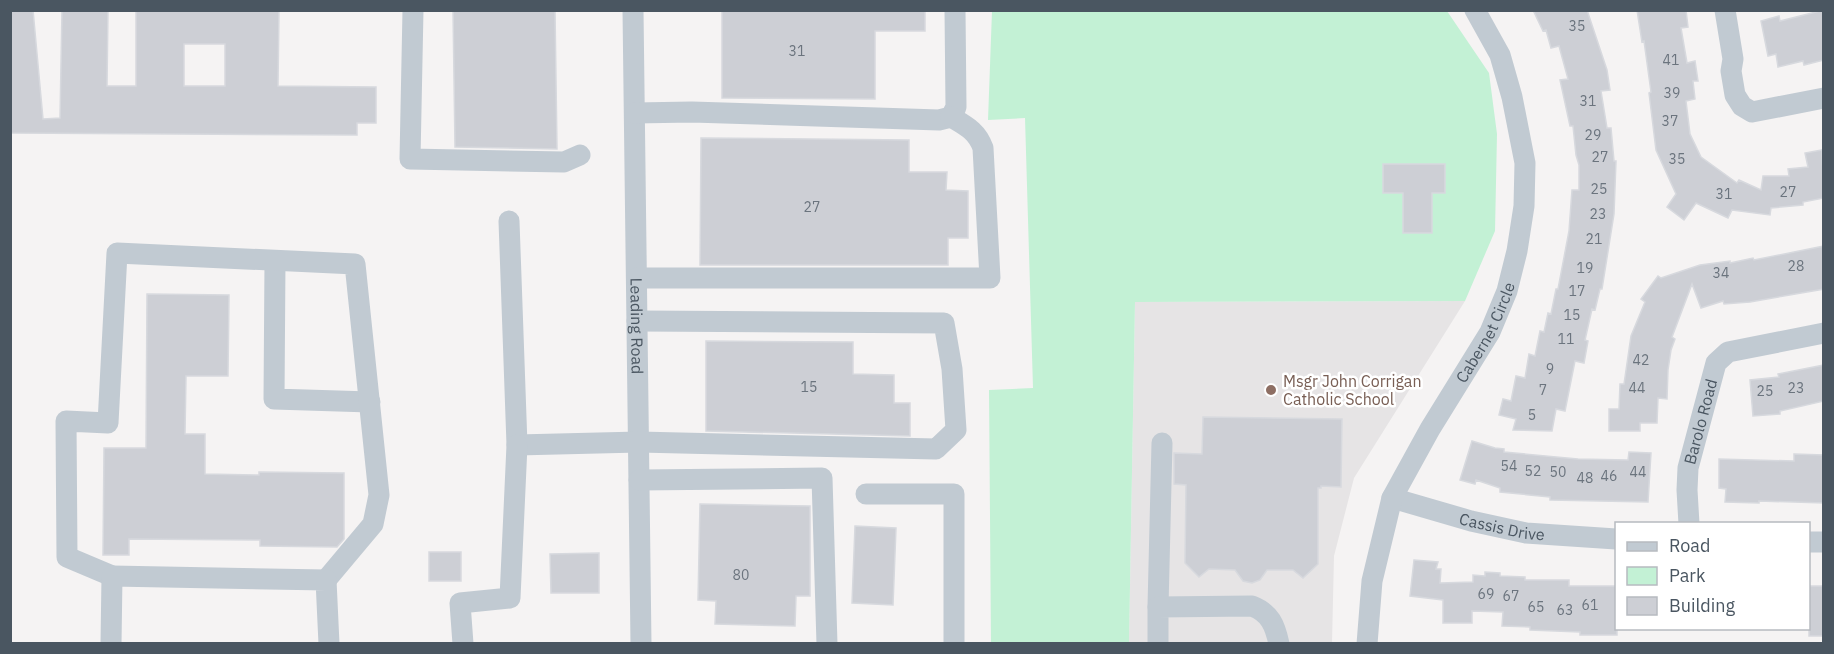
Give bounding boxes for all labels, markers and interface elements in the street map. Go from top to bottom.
house number: 35 [1569,17,1585,35]
house number: 31 [789,42,805,60]
house number: 41 [1663,51,1679,69]
house number: 39 [1664,84,1680,102]
house number: 31 [1580,92,1596,110]
house number: 37 [1662,112,1678,130]
house number: 29 [1585,126,1601,144]
house number: 27 [1592,148,1608,166]
house number: 35 [1669,150,1685,168]
house number: 25 [1591,180,1607,198]
house number: 27 [1780,183,1796,201]
house number: 31 [1716,185,1732,203]
house number: 27 [804,198,820,216]
house number: 23 [1590,205,1606,223]
house number: 21 [1586,230,1602,248]
house number: 28 [1788,257,1804,275]
house number: 19 [1577,259,1593,277]
house number: 34 [1713,264,1729,282]
street label: Leading Road [626,278,648,374]
street label: Cabernet Circle [1451,280,1519,386]
house number: 17 [1569,282,1585,300]
house number: 15 [1564,306,1580,324]
house number: 11 [1558,330,1574,348]
house number: 42 [1633,351,1649,369]
house number: 9 [1546,360,1554,378]
place label: Msgr John Corrigan Catholic School [1283,371,1421,409]
street label: Barolo Road [1679,377,1721,467]
house number: 15 [801,378,817,396]
house number: 44 [1629,379,1645,397]
house number: 23 [1788,379,1804,397]
house number: 7 [1539,381,1547,399]
house number: 25 [1757,382,1773,400]
marker: Msgr John Corrigan Catholic School [1264,383,1278,397]
house number: 5 [1528,406,1536,424]
house number: 54 [1501,457,1517,475]
house number: 52 [1525,462,1541,480]
house number: 50 [1550,463,1566,481]
house number: 44 [1630,463,1646,481]
house number: 46 [1601,467,1617,485]
house number: 48 [1577,469,1593,487]
street label: Cassis Drive [1457,508,1546,544]
legend [1615,522,1810,630]
text: Road [1669,534,1710,557]
text: Park [1669,564,1706,587]
house number: 80 [733,566,749,584]
house number: 69 [1478,585,1494,603]
house number: 67 [1503,587,1519,605]
text: Building [1669,594,1736,617]
house number: 61 [1582,596,1598,614]
house number: 65 [1528,598,1544,616]
house number: 63 [1557,601,1573,619]

